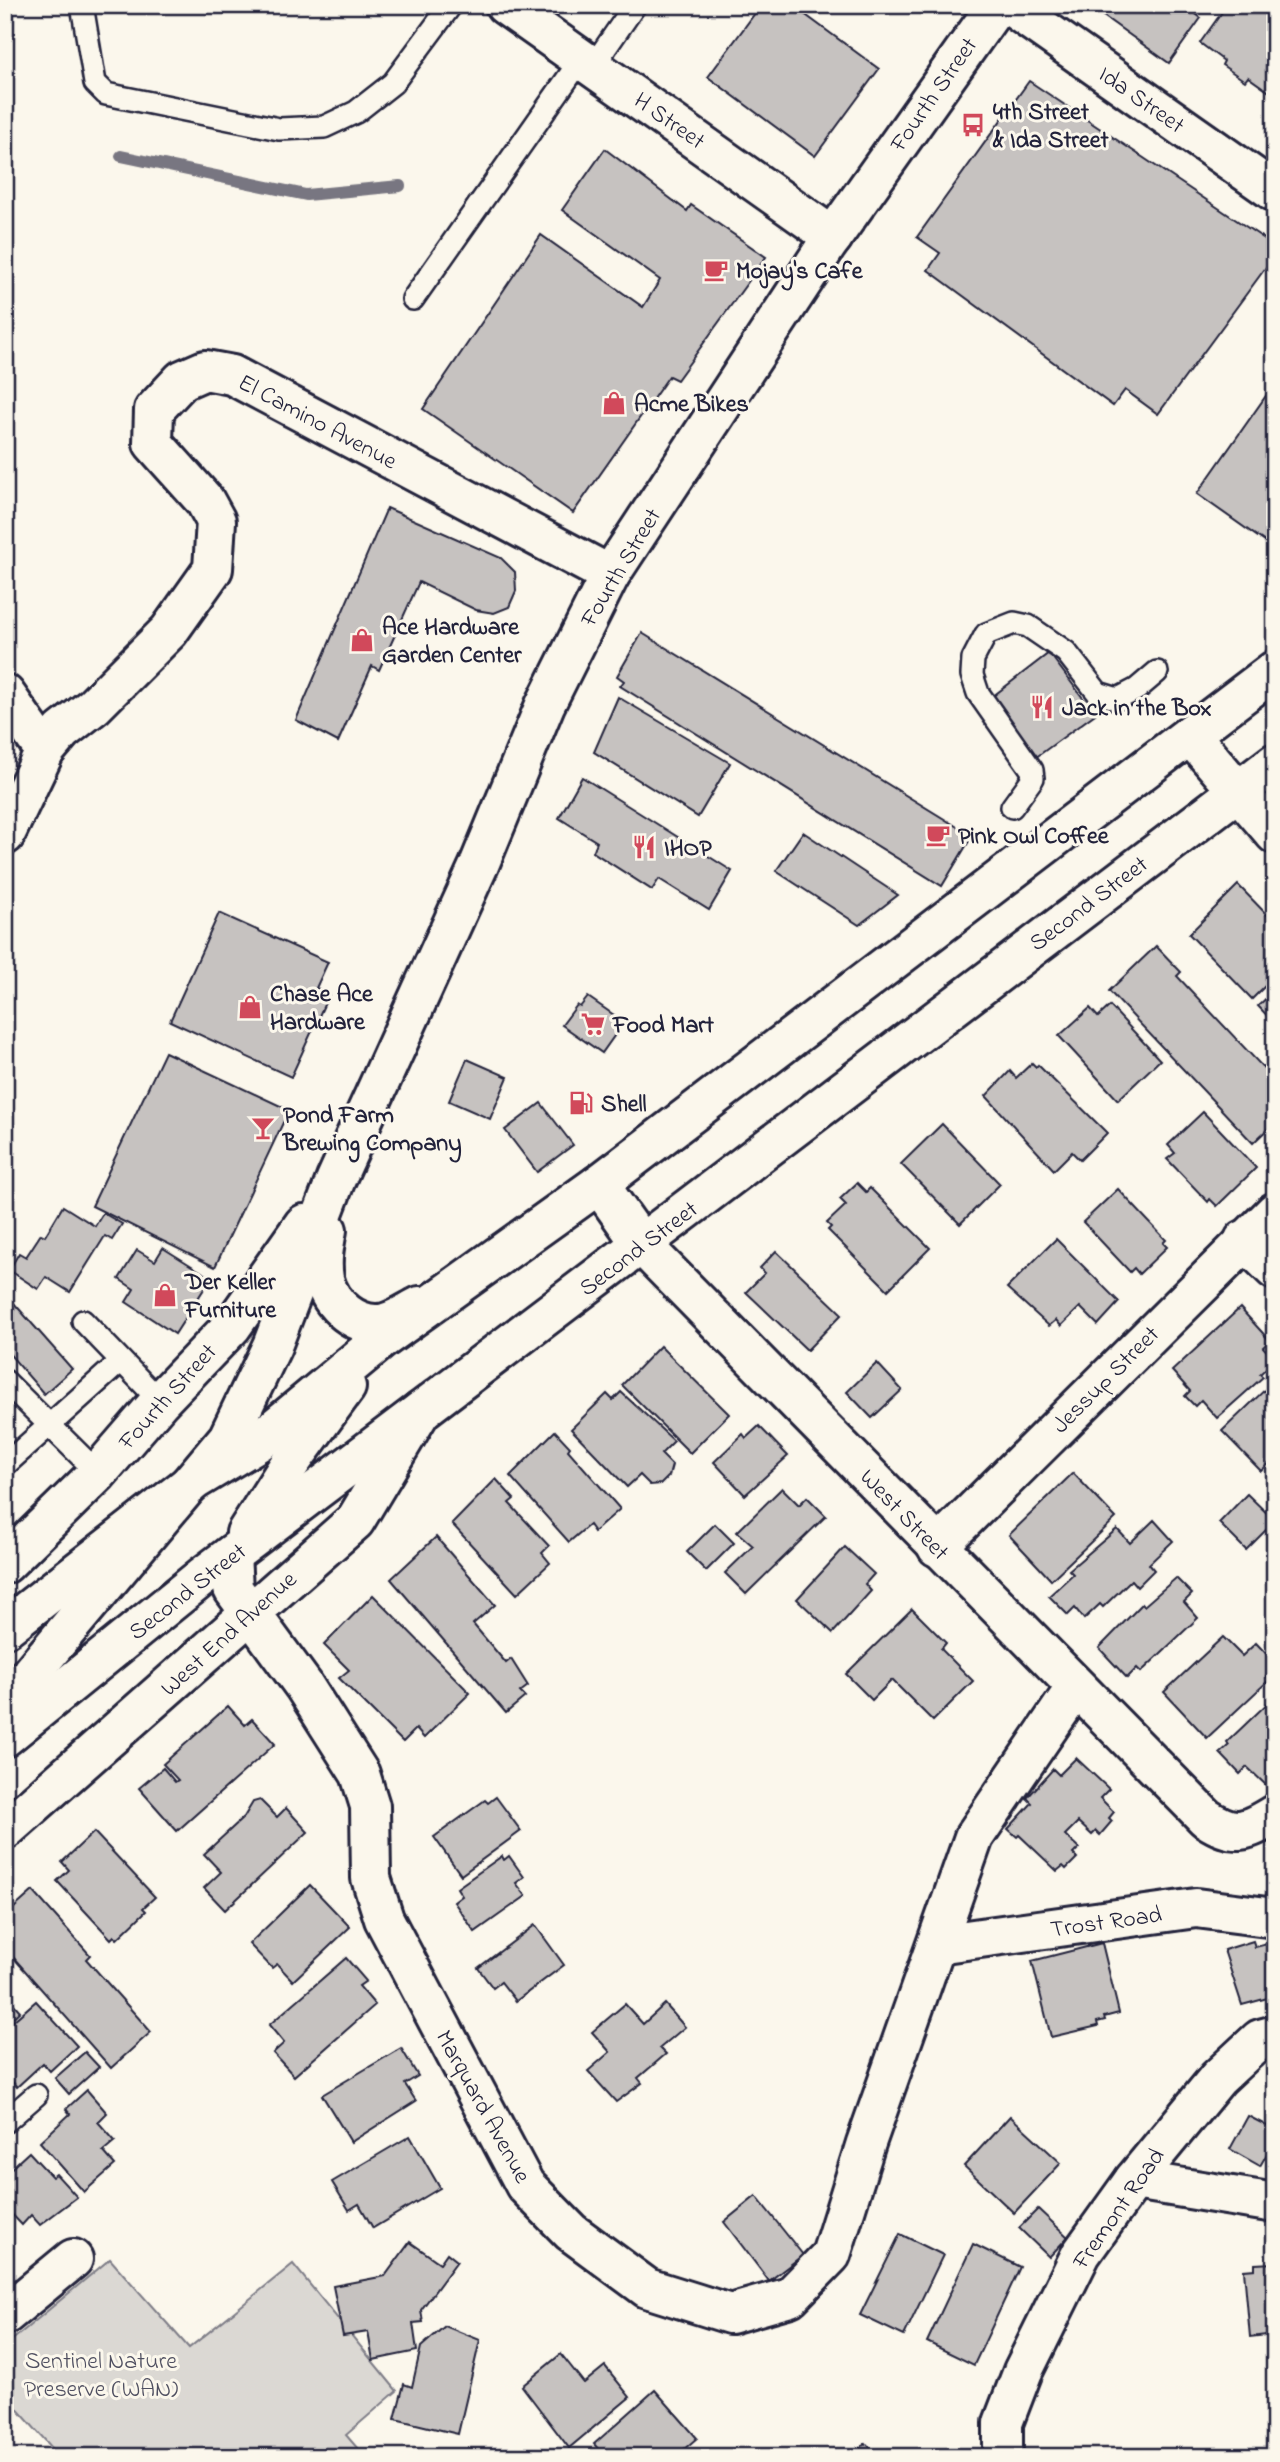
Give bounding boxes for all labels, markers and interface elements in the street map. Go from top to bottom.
street label: Fourth Street [882,31,988,161]
street label: Ida Street [1090,58,1191,144]
street label: H Street [626,85,712,159]
place label: 4th Street & Ida Street [992,96,1109,159]
bus stop icon: 4th Street & Ida Street [959,111,987,139]
place label: Mojay's Cafe [736,255,864,291]
cafe icon: Mojay's Cafe [702,256,730,284]
street label: El Camino Avenue [231,367,403,480]
place label: Acme Bikes [634,388,749,423]
shop icon: Acme Bikes [600,389,628,417]
street label: Fourth Street [572,502,671,635]
place label: Ace Hardware Garden Center [382,611,522,674]
shop icon: Ace Hardware Garden Center [348,626,376,654]
place label: Jack in the Box [1062,692,1212,727]
restaurant icon: Jack in the Box [1028,693,1056,721]
place label: Pink Owl Coffee [958,820,1110,855]
cafe icon: Pink Owl Coffee [924,821,952,849]
place label: IHOP [664,832,712,867]
restaurant icon: IHOP [630,833,658,861]
street label: Second Street [1023,849,1156,961]
place label: Chase Ace Hardware [270,978,374,1041]
shop icon: Chase Ace Hardware [236,993,264,1021]
place label: Food Mart [612,1009,715,1044]
supermarket icon: Food Mart [579,1010,607,1038]
place label: Shell [601,1088,647,1123]
fuel station icon: Shell [567,1089,595,1117]
place label: Pond Farm Brewing Company [282,1099,462,1163]
bar icon: Pond Farm Brewing Company [249,1114,277,1142]
street label: Second Street [573,1194,706,1306]
place label: Der Keller Furniture [184,1266,277,1329]
shop icon: Der Keller Furniture [151,1281,179,1309]
street label: Jessup Street [1045,1319,1169,1443]
street label: Fourth Street [111,1337,226,1460]
street label: West Street [850,1462,956,1570]
street label: Second Street [122,1536,255,1650]
street label: West End Avenue [154,1564,306,1706]
street label: Trost Road [1048,1898,1165,1949]
street label: Marquard Avenue [425,2024,539,2190]
street label: Fremont Road [1065,2141,1175,2278]
park label: Sentinel Nature Preserve (WAN) [24,2345,178,2408]

